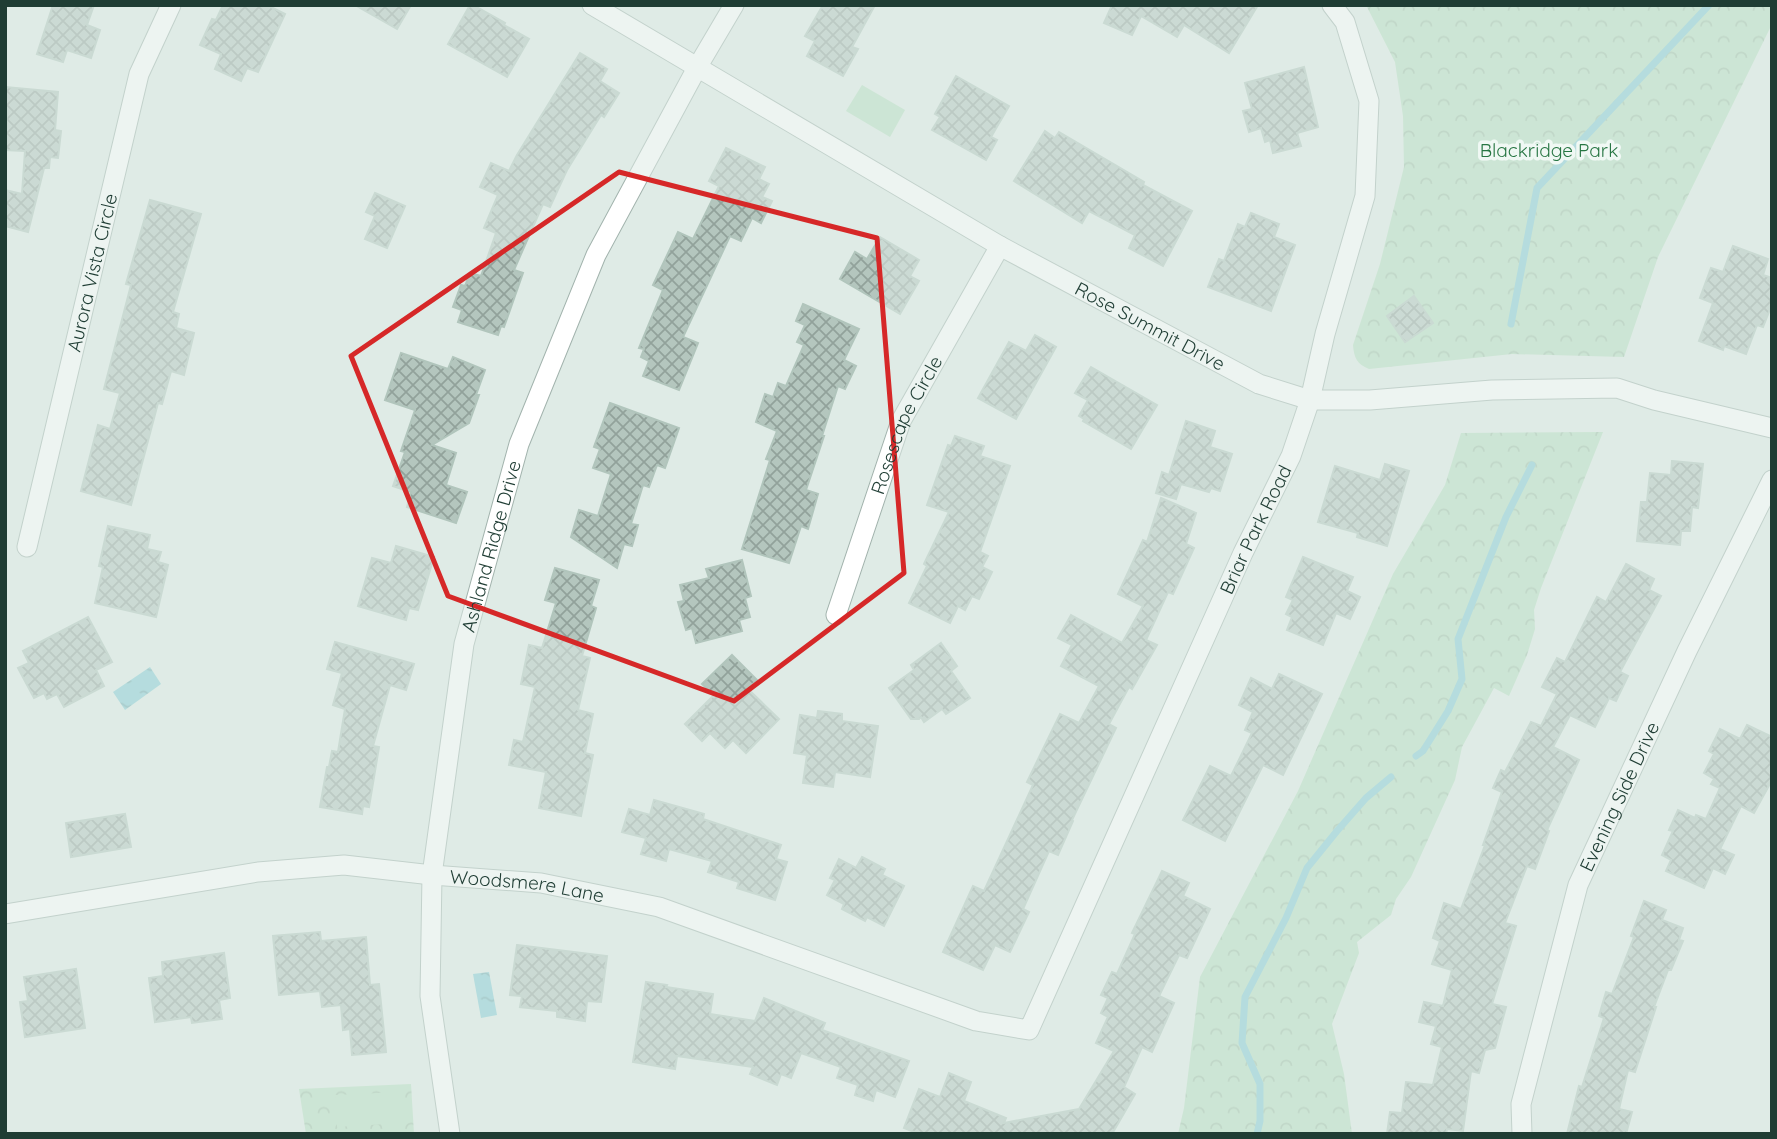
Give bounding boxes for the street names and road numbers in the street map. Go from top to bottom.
street label: Aurora Vista Circle [62,191,122,354]
street label: Rose Summit Drive [1071,276,1229,376]
street label: Rosescape Circle [865,351,948,497]
street label: Ashland Ridge Drive [456,458,526,635]
street label: Briar Park Road [1214,461,1297,598]
street label: Evening Side Drive [1574,718,1664,875]
street label: Woodsmere Lane [449,864,606,908]

